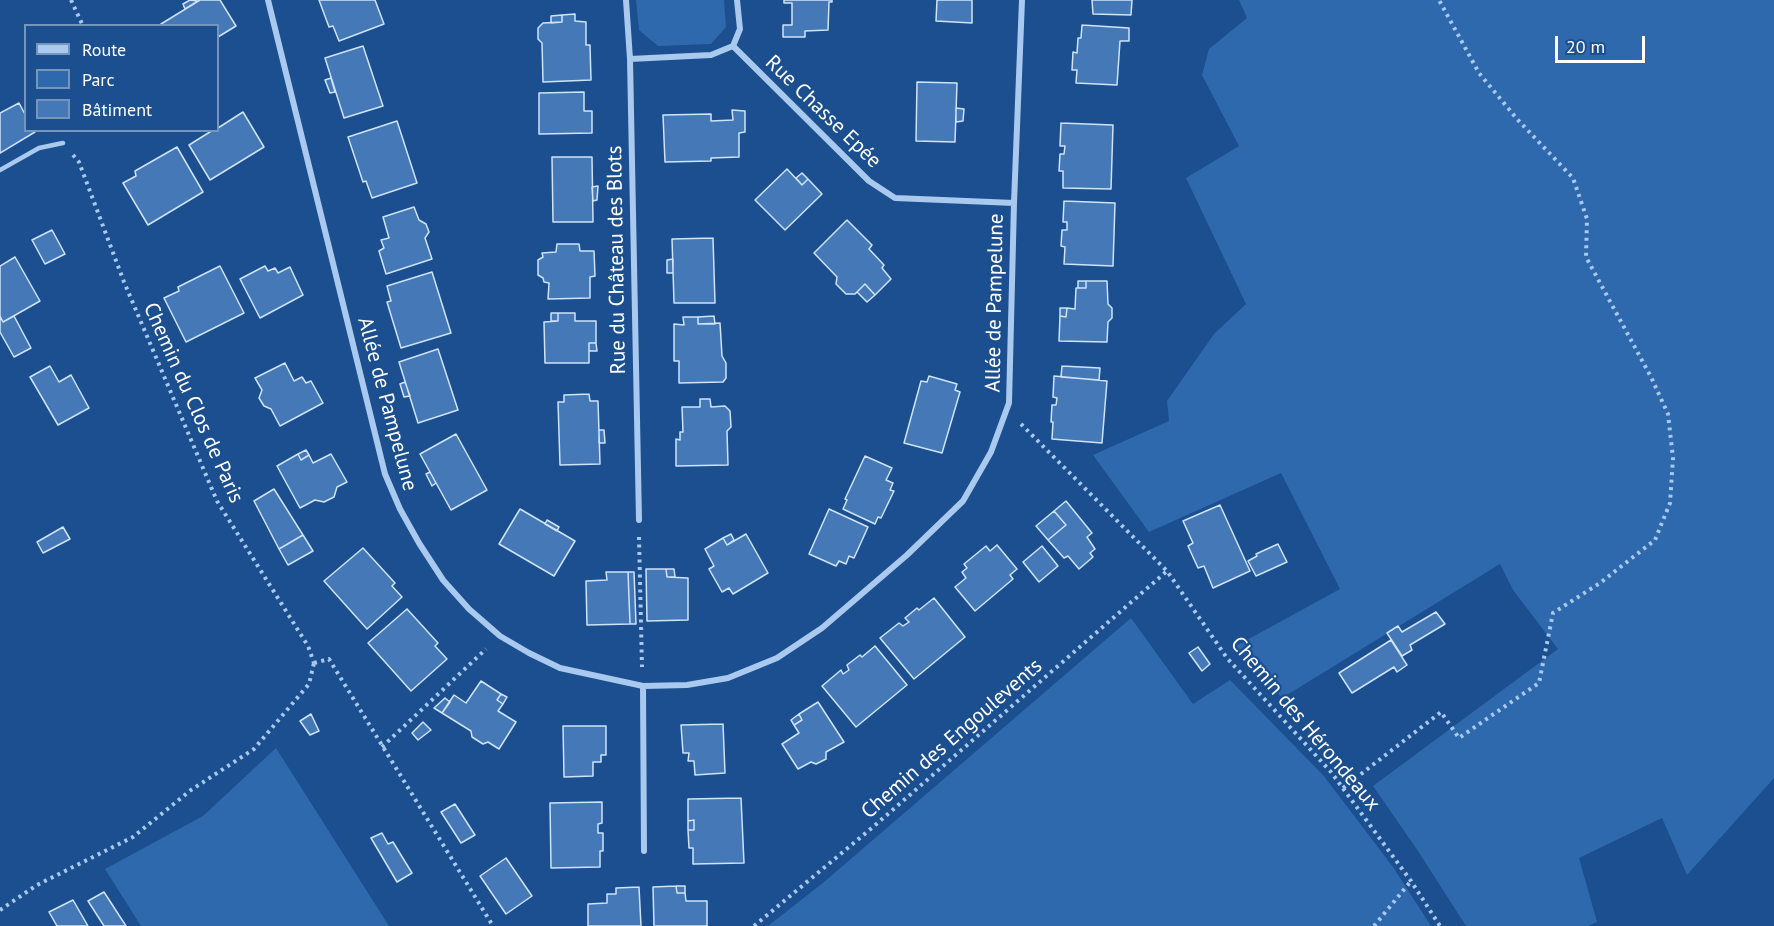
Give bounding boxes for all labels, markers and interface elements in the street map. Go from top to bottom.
legend [24,24,219,132]
scale bar [1558,24,1648,62]
text: 20 m [1566,35,1605,58]
text: Route [82,38,126,61]
street label: Rue Chasse Epée [760,50,886,174]
text: Parc [82,68,115,91]
text: Bâtiment [82,98,152,121]
street label: Rue du Château des Blots [602,145,632,375]
street label: Allée de Pampelune [981,213,1009,393]
street label: Chemin du Clos de Paris [137,299,249,507]
street label: Allée de Pampelune [352,314,422,494]
street label: Chemin des Hérondeaux [1225,632,1385,816]
street label: Chemin des Engoulevents [856,654,1048,824]

